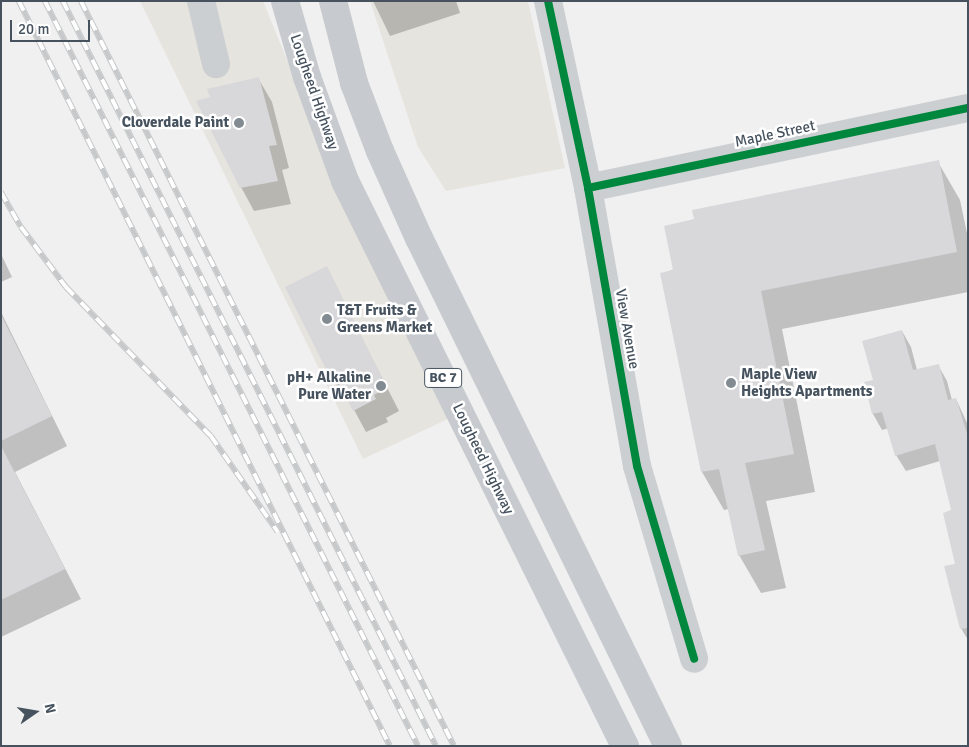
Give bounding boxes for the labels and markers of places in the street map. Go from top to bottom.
place label: Cloverdale Paint [122,114,229,132]
marker: Cloverdale Paint [233,117,245,129]
place label: T&T Fruits & Greens Market [337,301,432,336]
marker: T&T Fruits & Greens Market [321,313,333,325]
place label: Maple View Heights Apartments [741,365,872,400]
place label: pH+ Alkaline Pure Water [287,368,371,403]
marker: Maple View Heights Apartments [725,377,737,389]
marker: pH+ Alkaline Pure Water [375,380,387,392]

